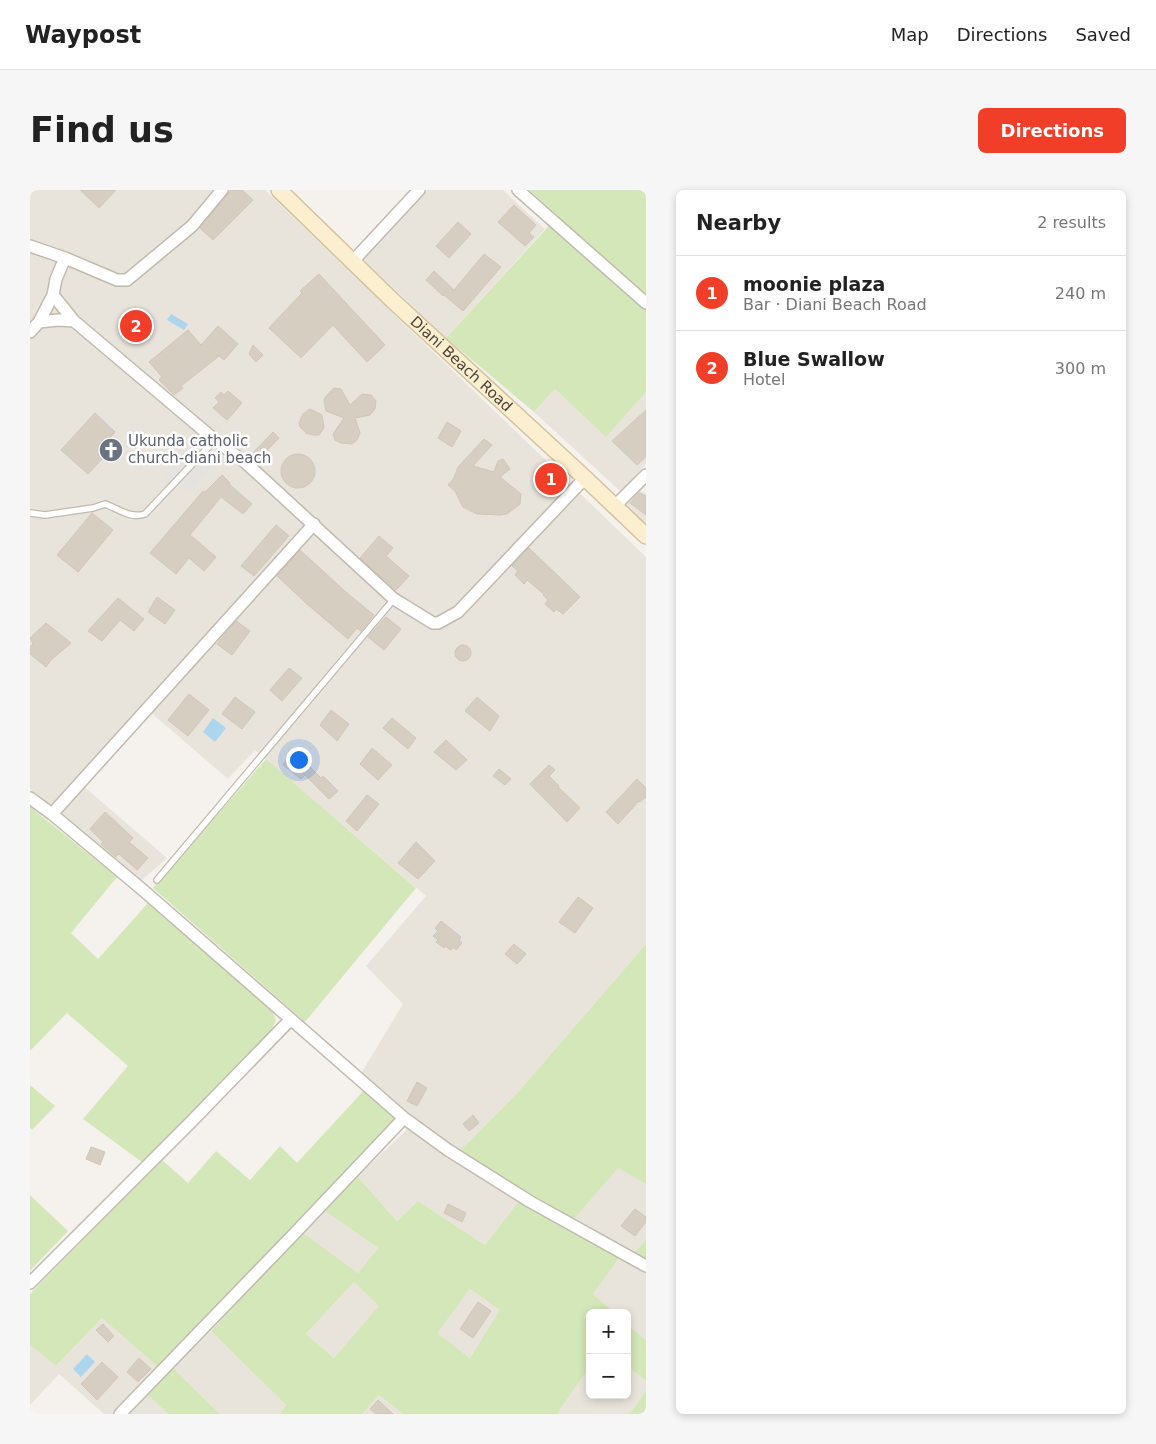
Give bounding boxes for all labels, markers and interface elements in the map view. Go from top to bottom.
text: Waypost [25,21,141,49]
text: Map [891,24,929,45]
text: Directions [957,24,1047,45]
text: Saved [1075,24,1131,45]
button: Directions [978,108,1126,153]
text: Find us [30,110,174,150]
text: Nearby [696,211,781,235]
text: 2 results [1037,213,1106,232]
text: moonie plaza [743,273,885,295]
text: 1 [706,284,718,303]
text: 240 m [1055,284,1106,303]
text: Bar · Diani Beach Road [743,295,927,314]
pin: 2 [120,307,152,345]
street label: Diani Beach Road [407,312,516,415]
text: Blue Swallow [743,348,885,370]
text: 2 [706,359,718,378]
text: 300 m [1055,359,1106,378]
text: Hotel [743,370,785,389]
place label: Ukunda catholic church-diani beach [128,432,271,467]
church icon: Ukunda catholic church-diani beach [98,437,124,463]
pin: 1 [535,460,567,498]
your location [286,747,312,773]
map controls [586,1309,631,1399]
button: + [586,1309,631,1354]
button: − [586,1354,631,1399]

